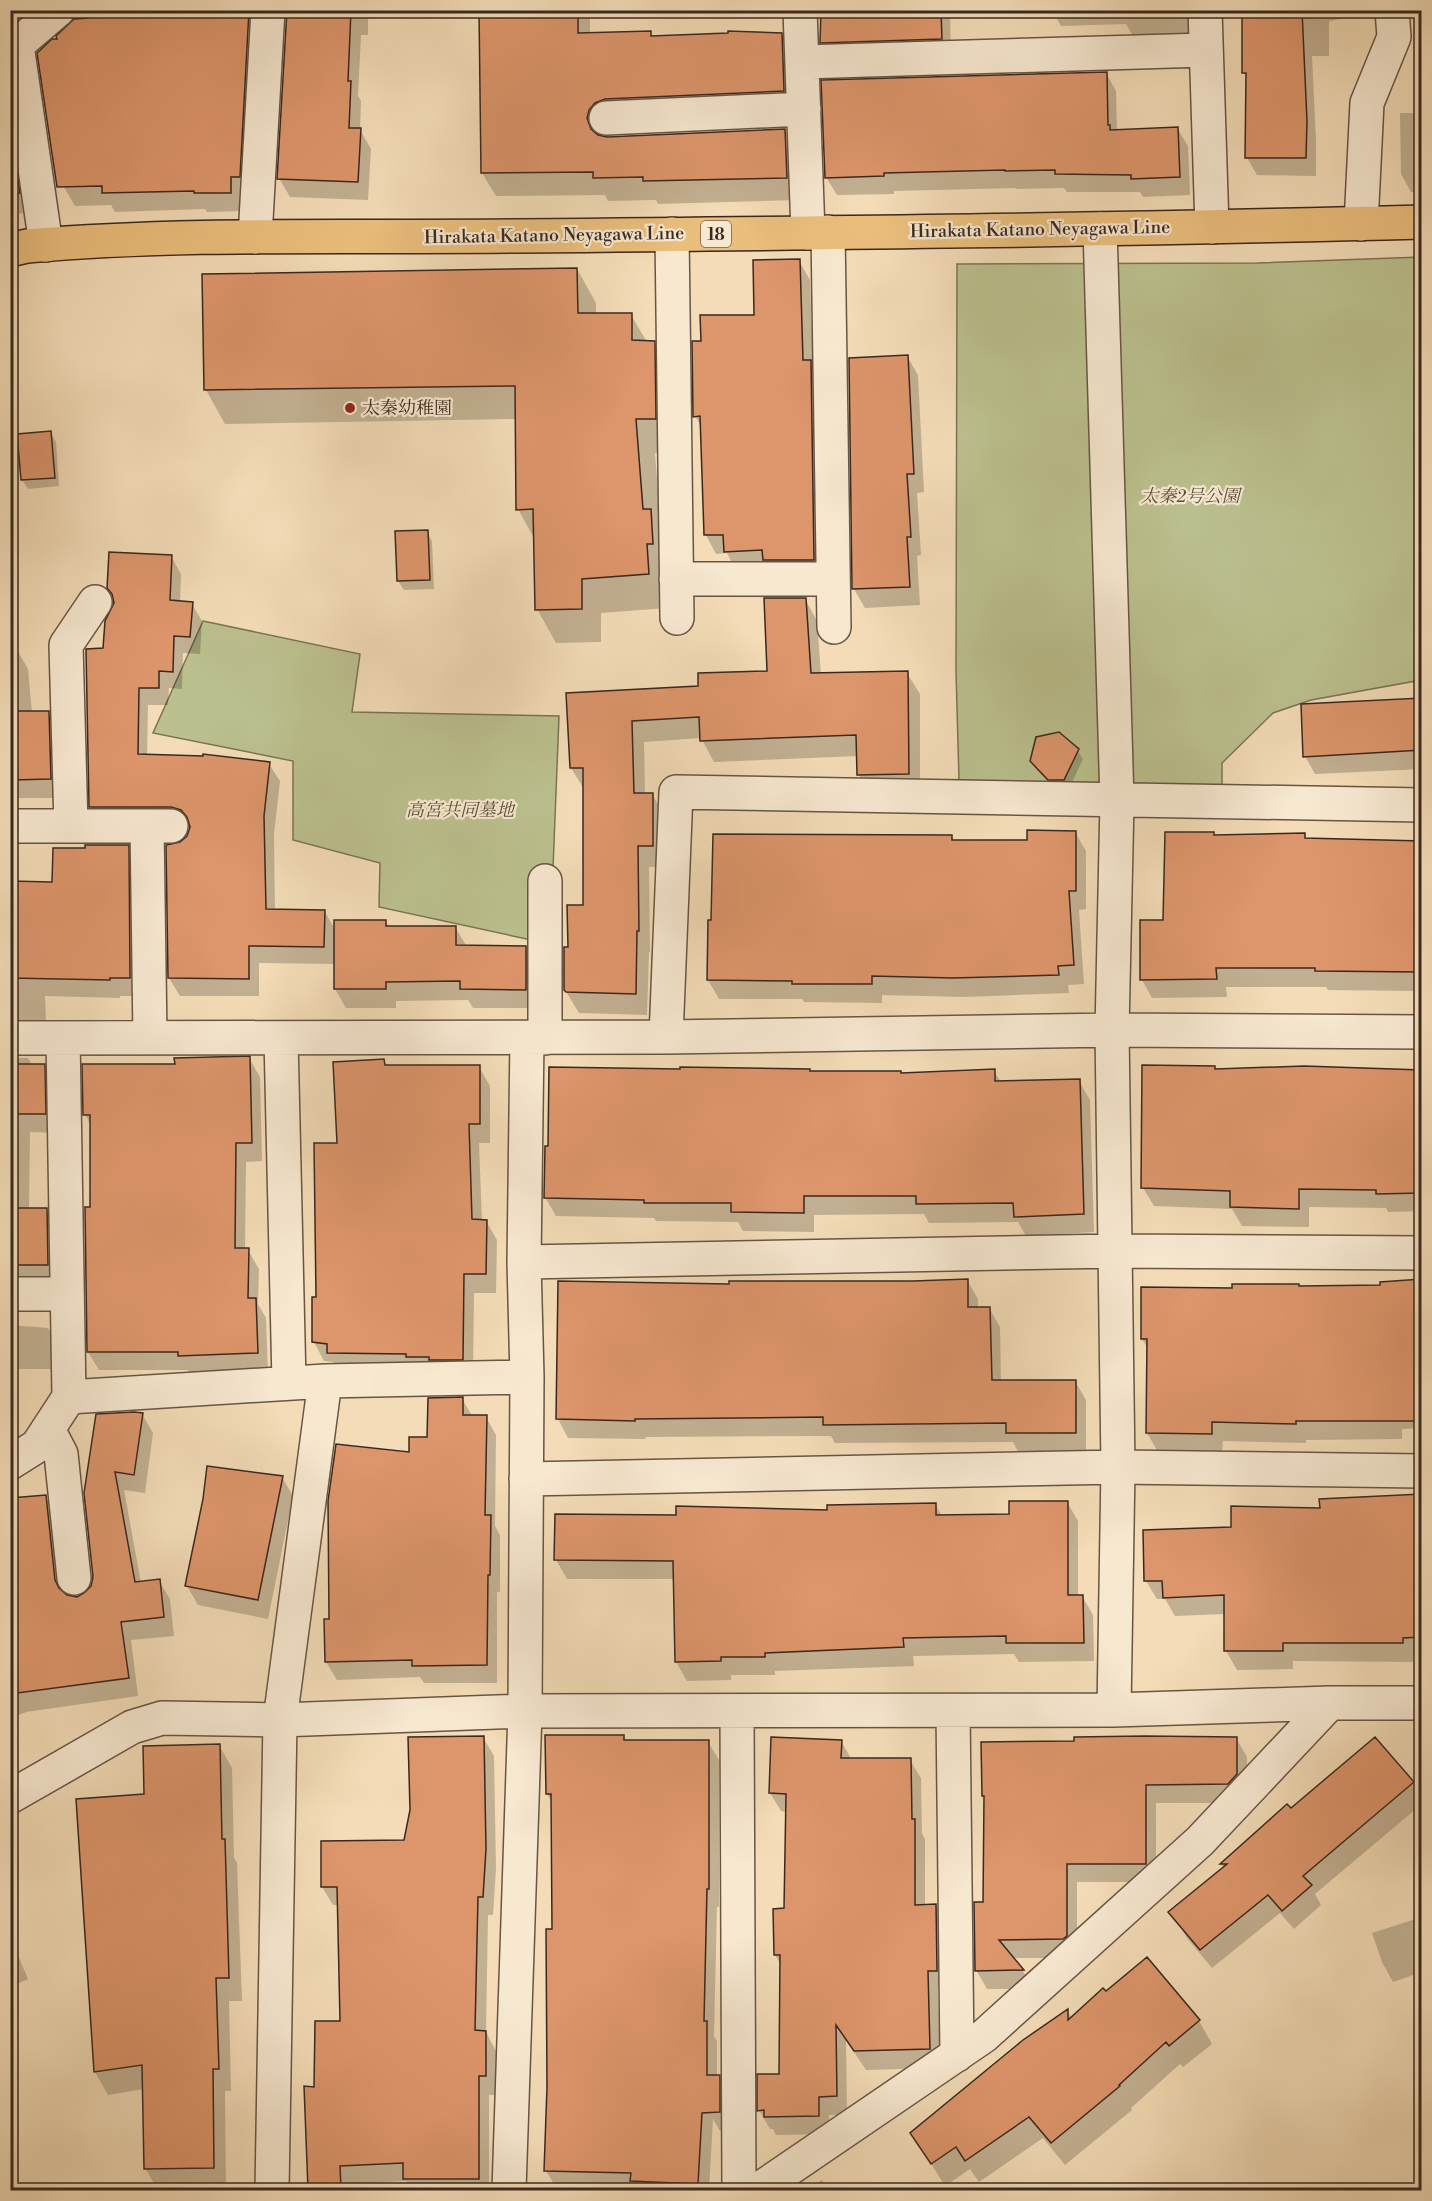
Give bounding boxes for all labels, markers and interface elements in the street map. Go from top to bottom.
street label: Hirakata Katano Neyagawa Line [910,216,1170,243]
road number: 18 [701,221,731,247]
street label: Hirakata Katano Neyagawa Line [424,222,684,249]
place label: 太秦幼稚園 [362,397,452,420]
marker: 太秦幼稚園 [343,401,357,415]
park label: 太秦2号公園 [1140,485,1243,508]
park label: 高宮共同墓地 [406,799,516,822]

